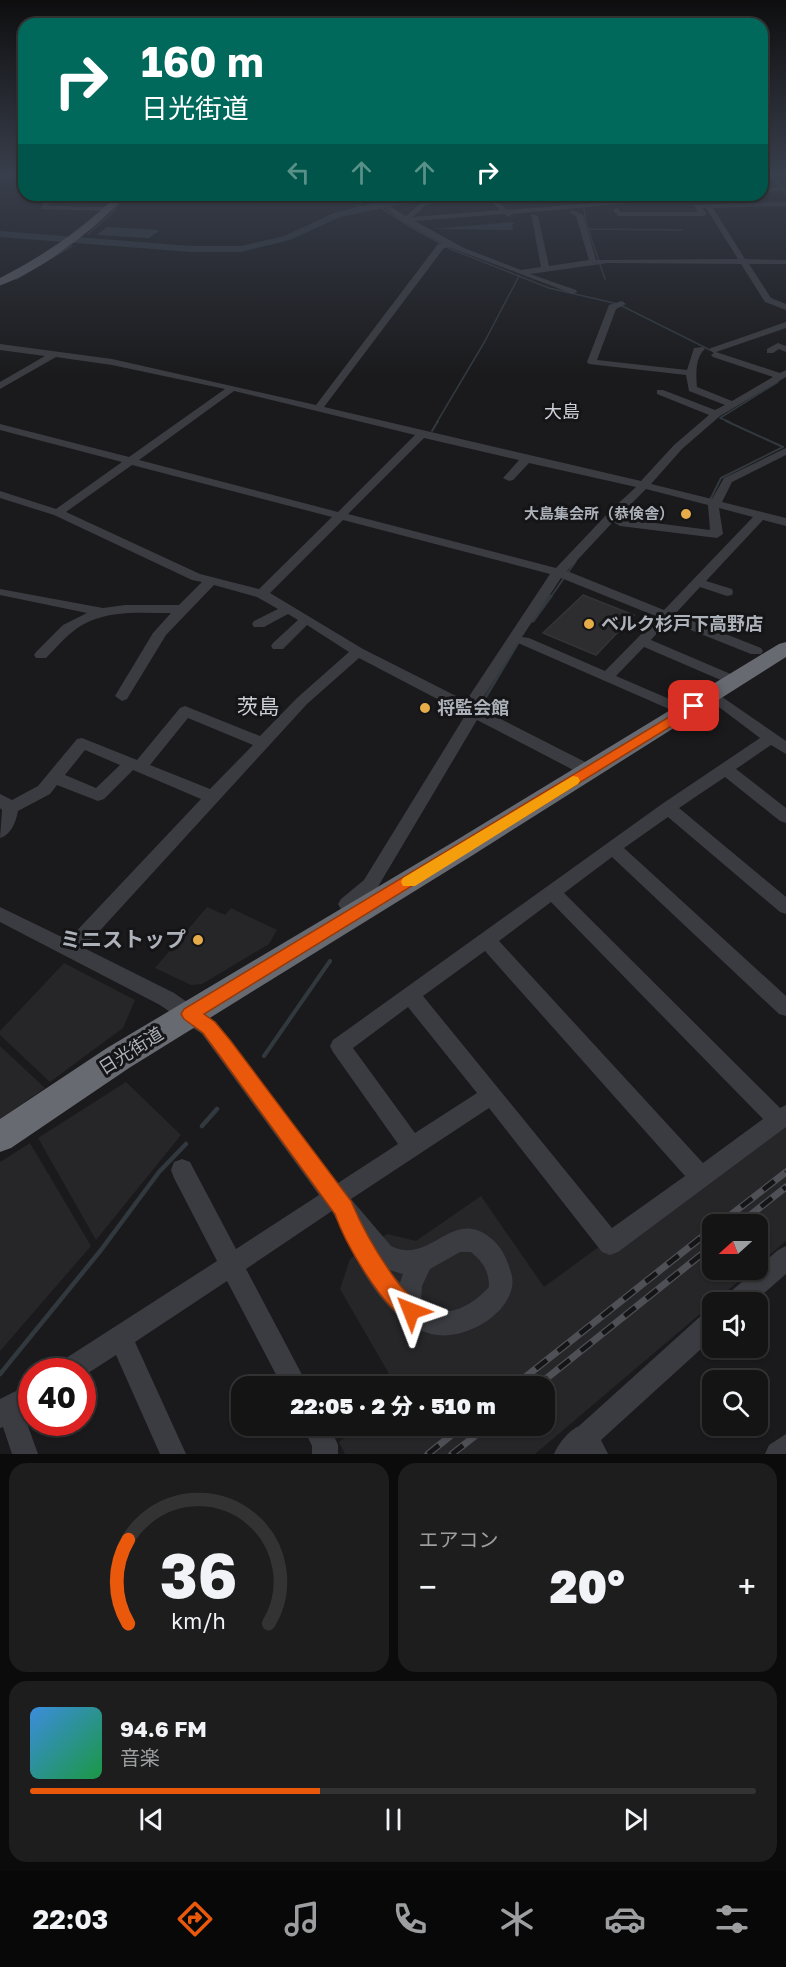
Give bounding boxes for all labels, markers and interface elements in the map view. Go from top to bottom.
text: 160 m [141,36,264,86]
icon: right [42,42,120,120]
text: 日光街道 [141,92,249,124]
icon: left [282,156,315,189]
icon: ahead [345,156,378,189]
icon: ahead [408,156,441,189]
icon: right [471,156,504,189]
district label: 大島 [544,400,580,422]
place label: 大島集会所（恭倹舎） [524,504,674,522]
marker: 大島集会所（恭倹舎） [679,507,693,521]
place label: ベルク杉戸下高野店 [601,612,763,634]
marker: ベルク杉戸下高野店 [582,617,596,631]
pin [668,680,719,731]
icon: arrive [677,689,710,722]
district label: 茨島 [237,693,279,719]
place label: 将監会館 [437,696,509,718]
marker: 将監会館 [418,701,432,715]
place label: ミニストップ [60,926,186,952]
marker: ミニストップ [191,933,205,947]
street label: 日光街道 [94,1022,167,1079]
north arrow [702,1214,768,1280]
map controls [702,1214,768,1436]
position arrow [379,1279,443,1343]
button: sound [702,1292,768,1358]
speed limit sign: 40 [18,1358,96,1436]
button: search [702,1370,768,1436]
text: 22:05 · 2 分 · 510 m [290,1392,496,1419]
text: エアコン [419,1527,499,1551]
text: 36 [160,1537,238,1612]
text: 20° [550,1559,625,1613]
text: − [419,1567,437,1606]
text: + [738,1567,756,1606]
text: km/h [171,1609,226,1635]
text: 94.6 FM [120,1715,207,1742]
text: 音楽 [120,1745,160,1769]
icon: previous [135,1803,168,1836]
icon: pause [377,1803,410,1836]
icon: next [619,1803,652,1836]
icon: directions [174,1898,216,1940]
icon: music [281,1898,323,1940]
icon: phone [389,1898,431,1940]
icon: climate [496,1898,538,1940]
icon: car [604,1898,646,1940]
icon: filters [711,1898,753,1940]
text: 22:03 [33,1903,108,1935]

